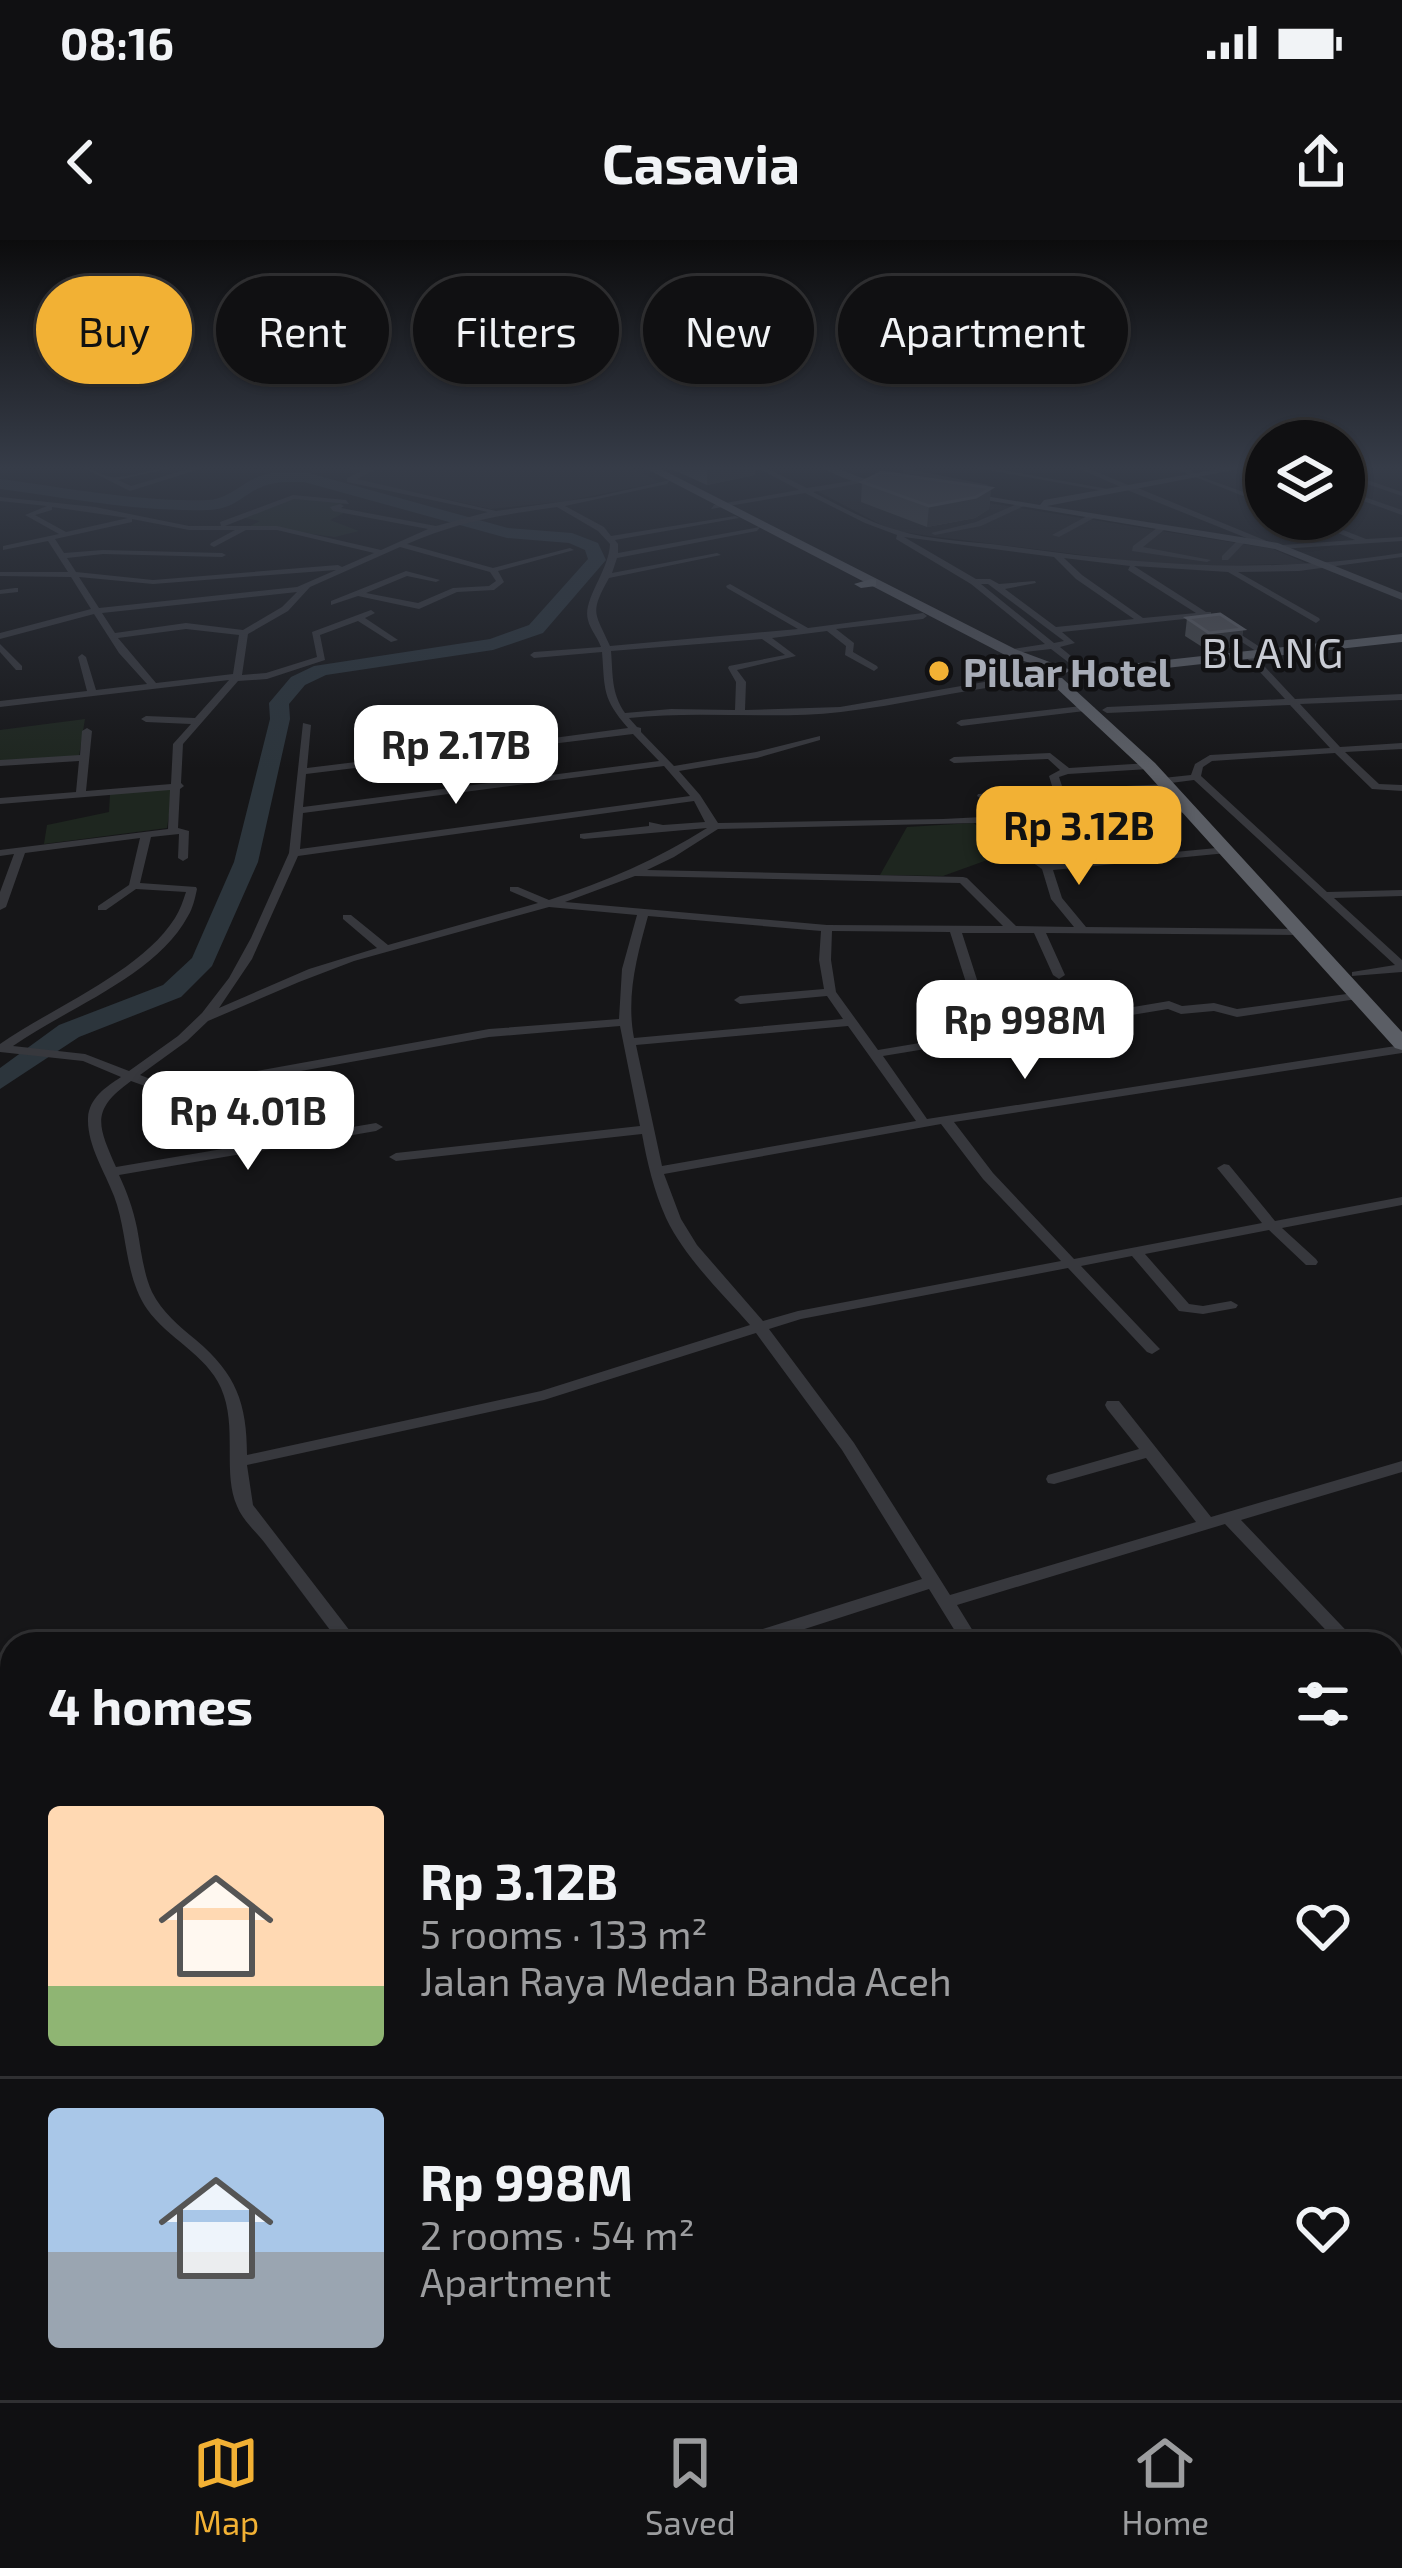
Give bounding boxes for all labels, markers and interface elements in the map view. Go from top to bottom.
text: 08:16 [60,15,174,69]
icon: back [48,129,114,195]
icon: share [1288,129,1354,195]
text: Casavia [602,130,800,195]
chip: Buy [36,276,192,384]
chip: Rent [216,276,389,384]
chip: Filters [413,276,619,384]
chip: New [643,276,814,384]
chip: Apartment [838,276,1128,384]
map controls [1245,420,1365,540]
button: layers [1245,420,1365,540]
district label: BLANG [1202,626,1346,676]
place label: Pillar Hotel [963,648,1171,695]
marker: Pillar Hotel [926,658,952,684]
pin: Rp 2.17B [332,705,580,807]
text: Rp 2.17B [381,720,531,767]
pin: Rp 3.12B [955,786,1203,888]
text: Rp 3.12B [1003,801,1155,848]
pin: Rp 998M [914,980,1136,1082]
text: Rp 998M [943,995,1107,1042]
pin: Rp 4.01B [124,1071,372,1173]
text: Rp 4.01B [169,1086,327,1133]
icon: filters [1290,1671,1356,1737]
text: 4 homes [48,1674,253,1735]
text: Rp 3.12B [420,1849,618,1910]
icon: home [144,1854,288,1998]
icon: heart [1290,1893,1356,1959]
text: 5 rooms · 133 m² [420,1910,708,1957]
text: Jalan Raya Medan Banda Aceh [420,1957,952,2004]
text: Rp 998M [420,2150,633,2211]
icon: home [144,2156,288,2300]
icon: heart [1290,2195,1356,2261]
text: 2 rooms · 54 m² [420,2211,695,2258]
text: Apartment [420,2258,611,2305]
tab: Map [193,2430,259,2542]
tab: Saved [645,2430,736,2542]
tab: Home [1122,2430,1209,2542]

